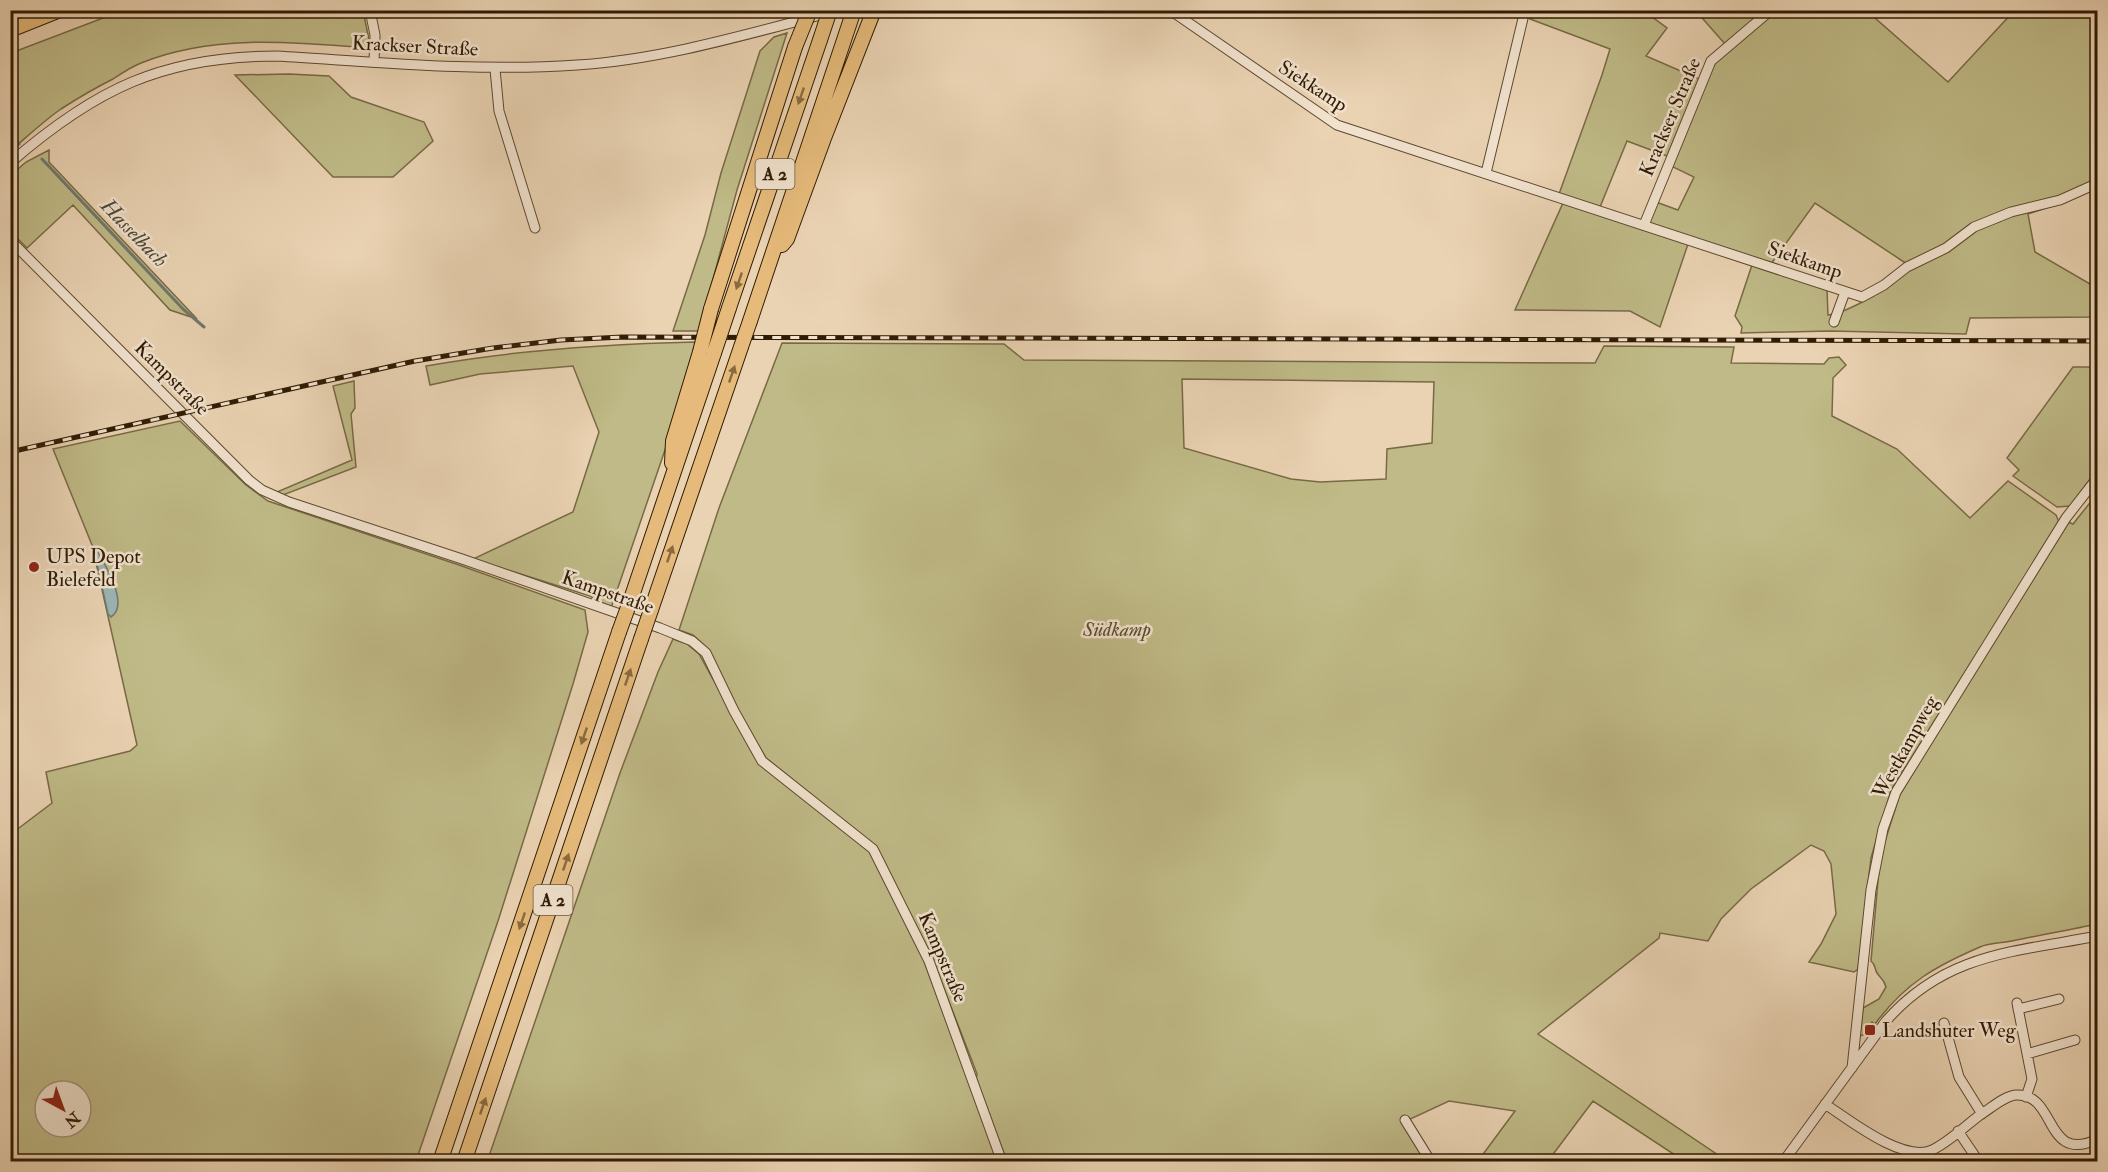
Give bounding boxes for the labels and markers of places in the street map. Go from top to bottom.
place label: UPS Depot Bielefeld [46,544,141,592]
marker: UPS Depot Bielefeld [27,560,41,574]
place label: Landshuter Weg [1882,1018,2017,1043]
marker: Landshuter Weg [1863,1023,1877,1037]

